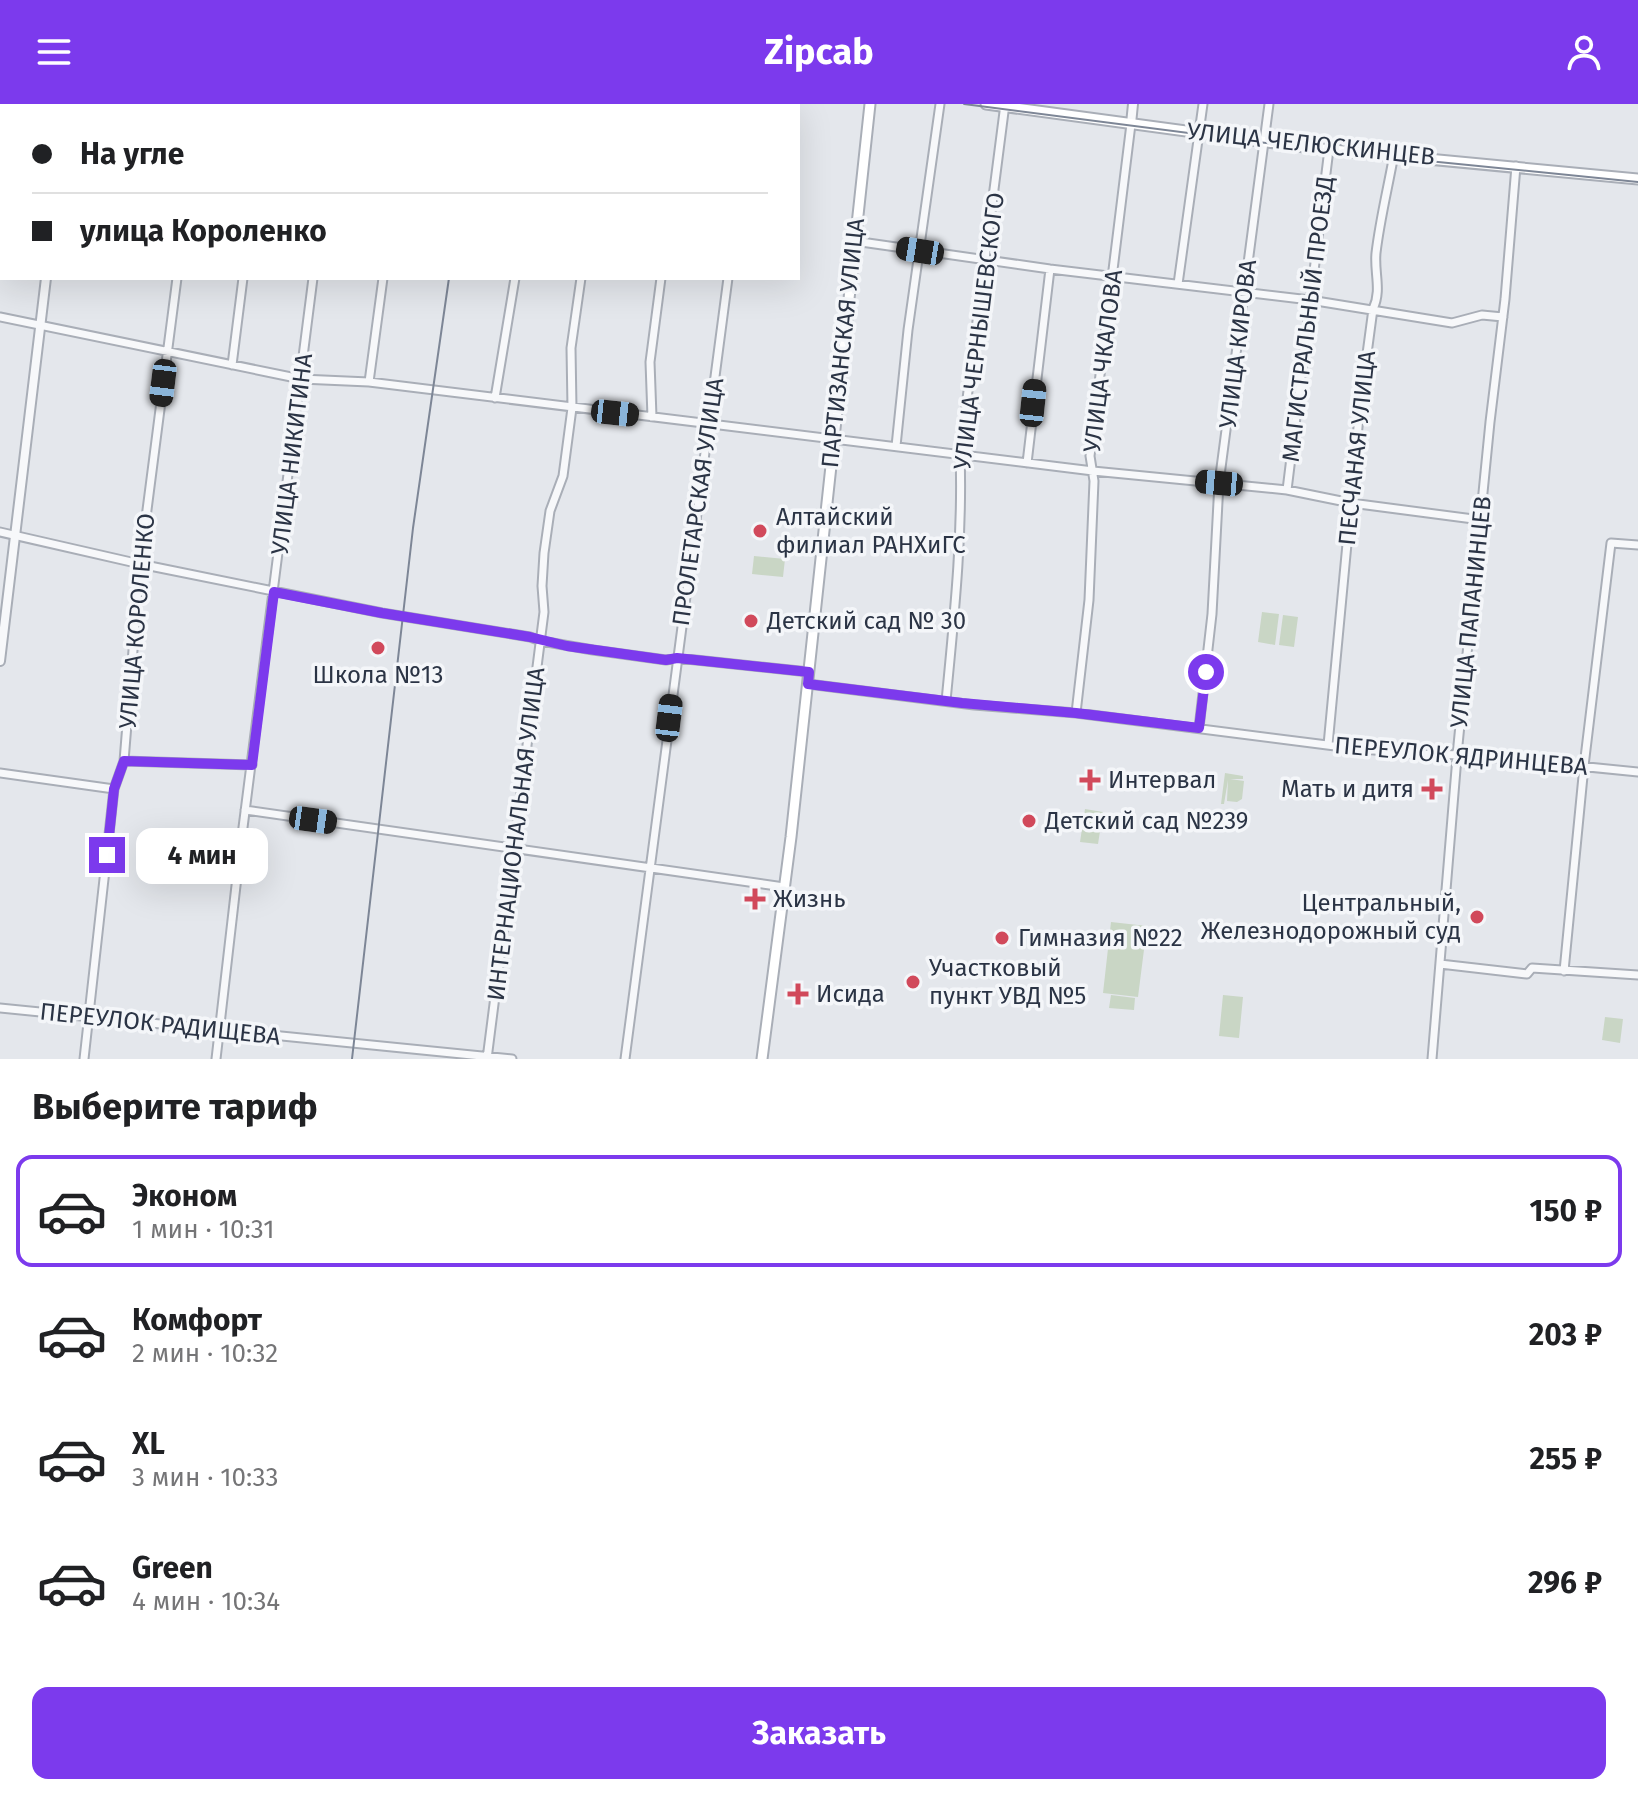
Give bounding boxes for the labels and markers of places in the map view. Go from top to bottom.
place label: Алтайский филиал РАНХиГС [776,503,966,559]
marker: Алтайский филиал РАНХиГС [751,522,769,540]
place label: Детский сад № 30 [766,607,966,635]
marker: Детский сад № 30 [742,612,760,630]
marker: Школа №13 [369,639,387,657]
place label: Школа №13 [313,661,443,689]
place label: Интервал [1108,766,1216,794]
marker: Интервал [1079,769,1101,791]
place label: Мать и дитя [1281,775,1414,803]
marker: Мать и дитя [1421,778,1443,800]
place label: Детский сад №239 [1044,807,1248,835]
marker: Детский сад №239 [1020,812,1038,830]
place label: Жизнь [773,885,846,913]
marker: Жизнь [744,888,766,910]
place label: Центральный, Железнодорожный суд [1201,889,1461,945]
marker: Центральный, Железнодорожный суд [1468,908,1486,926]
place label: Гимназия №22 [1018,924,1183,952]
marker: Гимназия №22 [993,929,1011,947]
place label: Участковый пункт УВД №5 [929,954,1086,1010]
marker: Участковый пункт УВД №5 [904,973,922,991]
place label: Исида [816,980,885,1008]
marker: Исида [787,983,809,1005]

